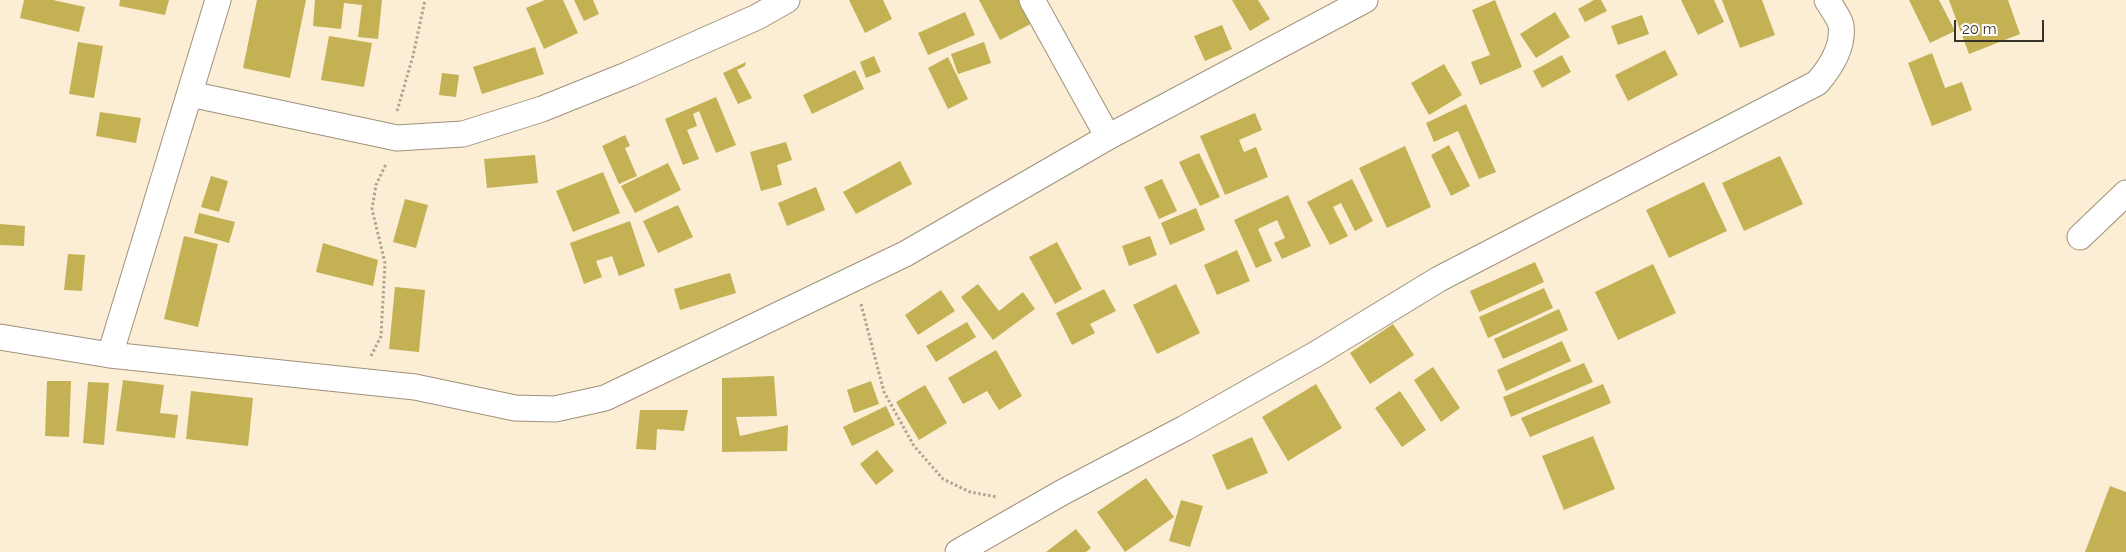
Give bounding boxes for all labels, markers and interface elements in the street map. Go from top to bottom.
scale bar [1956,10,2046,42]
text: 20 m [1962,20,1997,38]

